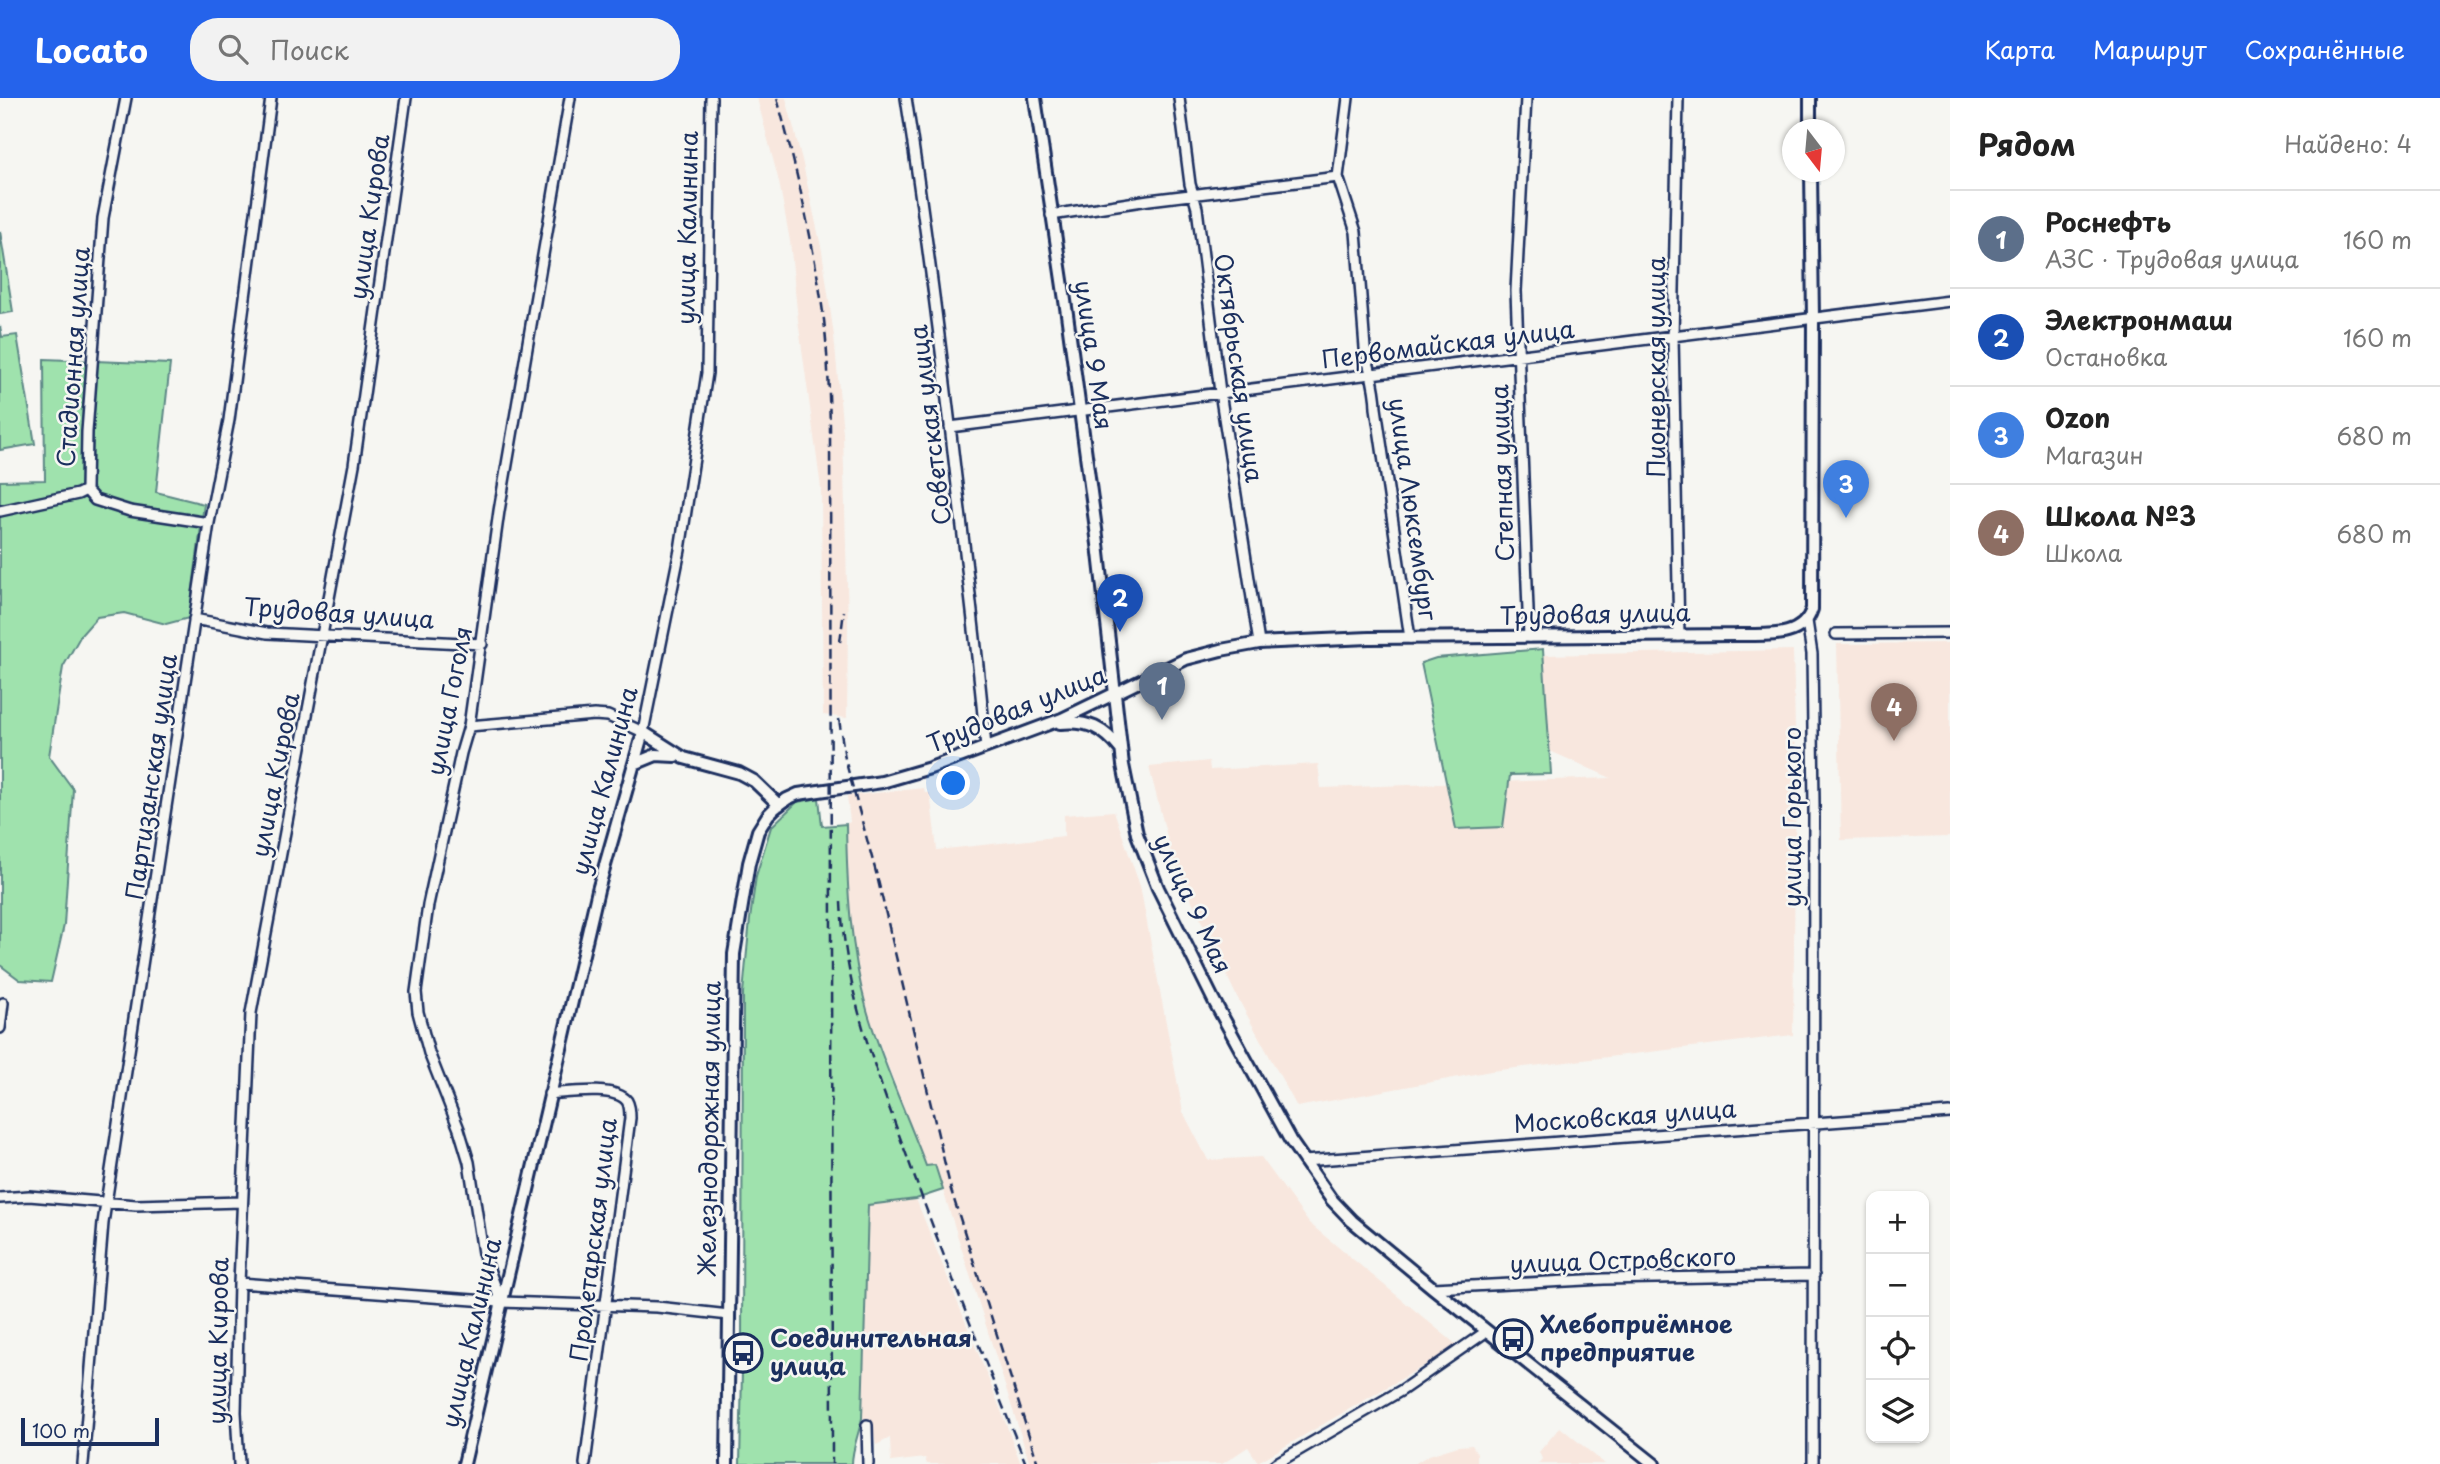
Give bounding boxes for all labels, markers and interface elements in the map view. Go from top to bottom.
search box [190,18,680,81]
text: Locato [35,24,148,74]
icon: search [214,30,252,68]
text: Поиск [270,30,349,69]
text: Карта [1984,31,2055,67]
text: Маршрут [2093,31,2207,67]
text: Сохранённые [2245,31,2405,67]
north arrow [1782,119,1845,182]
text: Рядом [1978,121,2076,166]
text: Найдено: 4 [2284,126,2412,161]
street label: улица Кирова [339,131,397,302]
street label: улица Калинина [666,131,706,325]
text: Роснефть [2045,202,2171,241]
text: 1 [1996,222,2007,257]
text: 160 m [2343,222,2412,257]
text: АЗС · Трудовая улица [2045,241,2299,276]
street label: Стадионная улица [46,245,98,468]
street label: Октябрьская улица [1206,251,1274,484]
street label: Пионерская улица [1637,257,1673,477]
street label: улица 9 Мая [1067,277,1123,432]
text: Электронмаш [2045,300,2233,339]
street label: Первомайская улица [1319,310,1576,376]
text: 2 [1993,320,2009,355]
text: 160 m [2343,320,2412,355]
street label: Советская улица [899,323,959,527]
text: Остановка [2045,339,2167,374]
street label: Степная улица [1480,384,1522,562]
street label: улица Люксембург [1381,395,1447,623]
text: Ozon [2045,398,2110,437]
text: 3 [1993,418,2009,453]
text: 680 m [2336,418,2412,453]
text: Магазин [2045,437,2144,472]
pin: 3 [1823,460,1869,518]
text: Школа №3 [2045,496,2196,535]
text: 4 [1993,516,2009,551]
text: 680 m [2336,516,2412,551]
text: Школа [2045,535,2122,570]
pin: 2 [1097,574,1143,632]
street label: Трудовая улица [243,587,436,637]
street label: Трудовая улица [1499,593,1691,633]
street label: улица Гоголя [416,623,480,778]
street label: Партизанская улица [115,651,185,902]
street label: Трудовая улица [921,656,1112,761]
pin: 1 [1139,662,1185,720]
street label: улица Калинина [561,682,646,879]
pin: 4 [1871,683,1917,741]
street label: улица Кирова [240,689,308,860]
street label: улица Горького [1773,727,1809,907]
your location [936,766,970,800]
street label: улица 9 Мая [1146,827,1242,979]
street label: Железнодорожная улица [687,981,729,1277]
street label: Московская улица [1512,1089,1737,1141]
street label: Пролетарская улица [559,1116,625,1364]
map controls [1866,1191,1929,1443]
button: + [1866,1191,1929,1254]
street label: улица Калинина [431,1234,509,1431]
street label: улица Островского [1509,1237,1737,1281]
button: − [1866,1254,1929,1317]
street label: улица Кирова [198,1257,236,1425]
place label: Хлебоприёмное предприятие [1540,1305,1733,1369]
button: locate [1866,1317,1929,1380]
bus stop icon: Хлебоприёмное предприятие [1492,1318,1534,1360]
place label: Соединительная улица [770,1319,972,1383]
bus stop icon: Соединительная улица [722,1332,764,1374]
button: layers [1866,1380,1929,1443]
scale bar [21,1415,159,1447]
text: 100 m [32,1416,90,1444]

